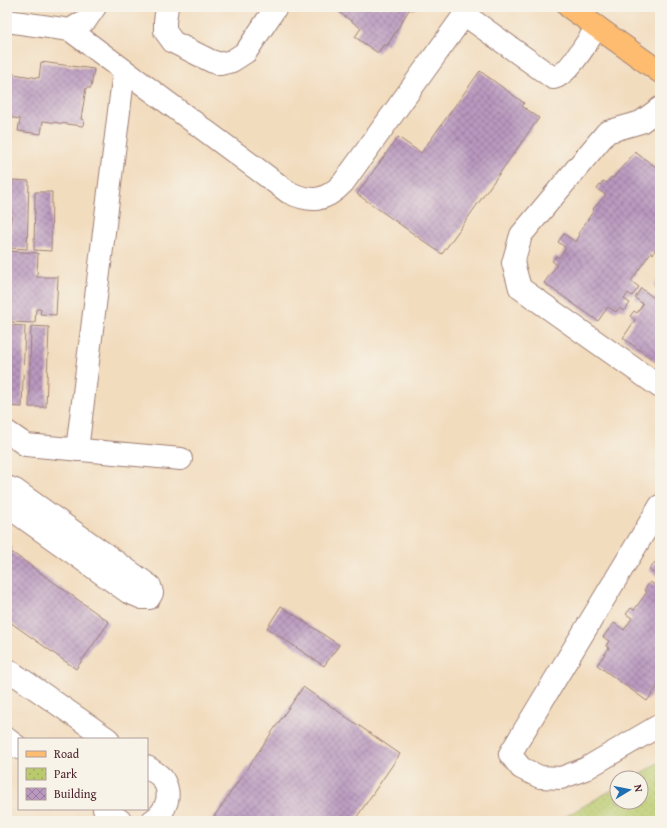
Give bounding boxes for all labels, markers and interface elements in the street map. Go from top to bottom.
legend [18,738,148,810]
text: Road [54,745,80,762]
text: Park [54,765,78,782]
north arrow [609,770,649,810]
text: N [630,783,647,794]
text: Building [54,785,97,802]

